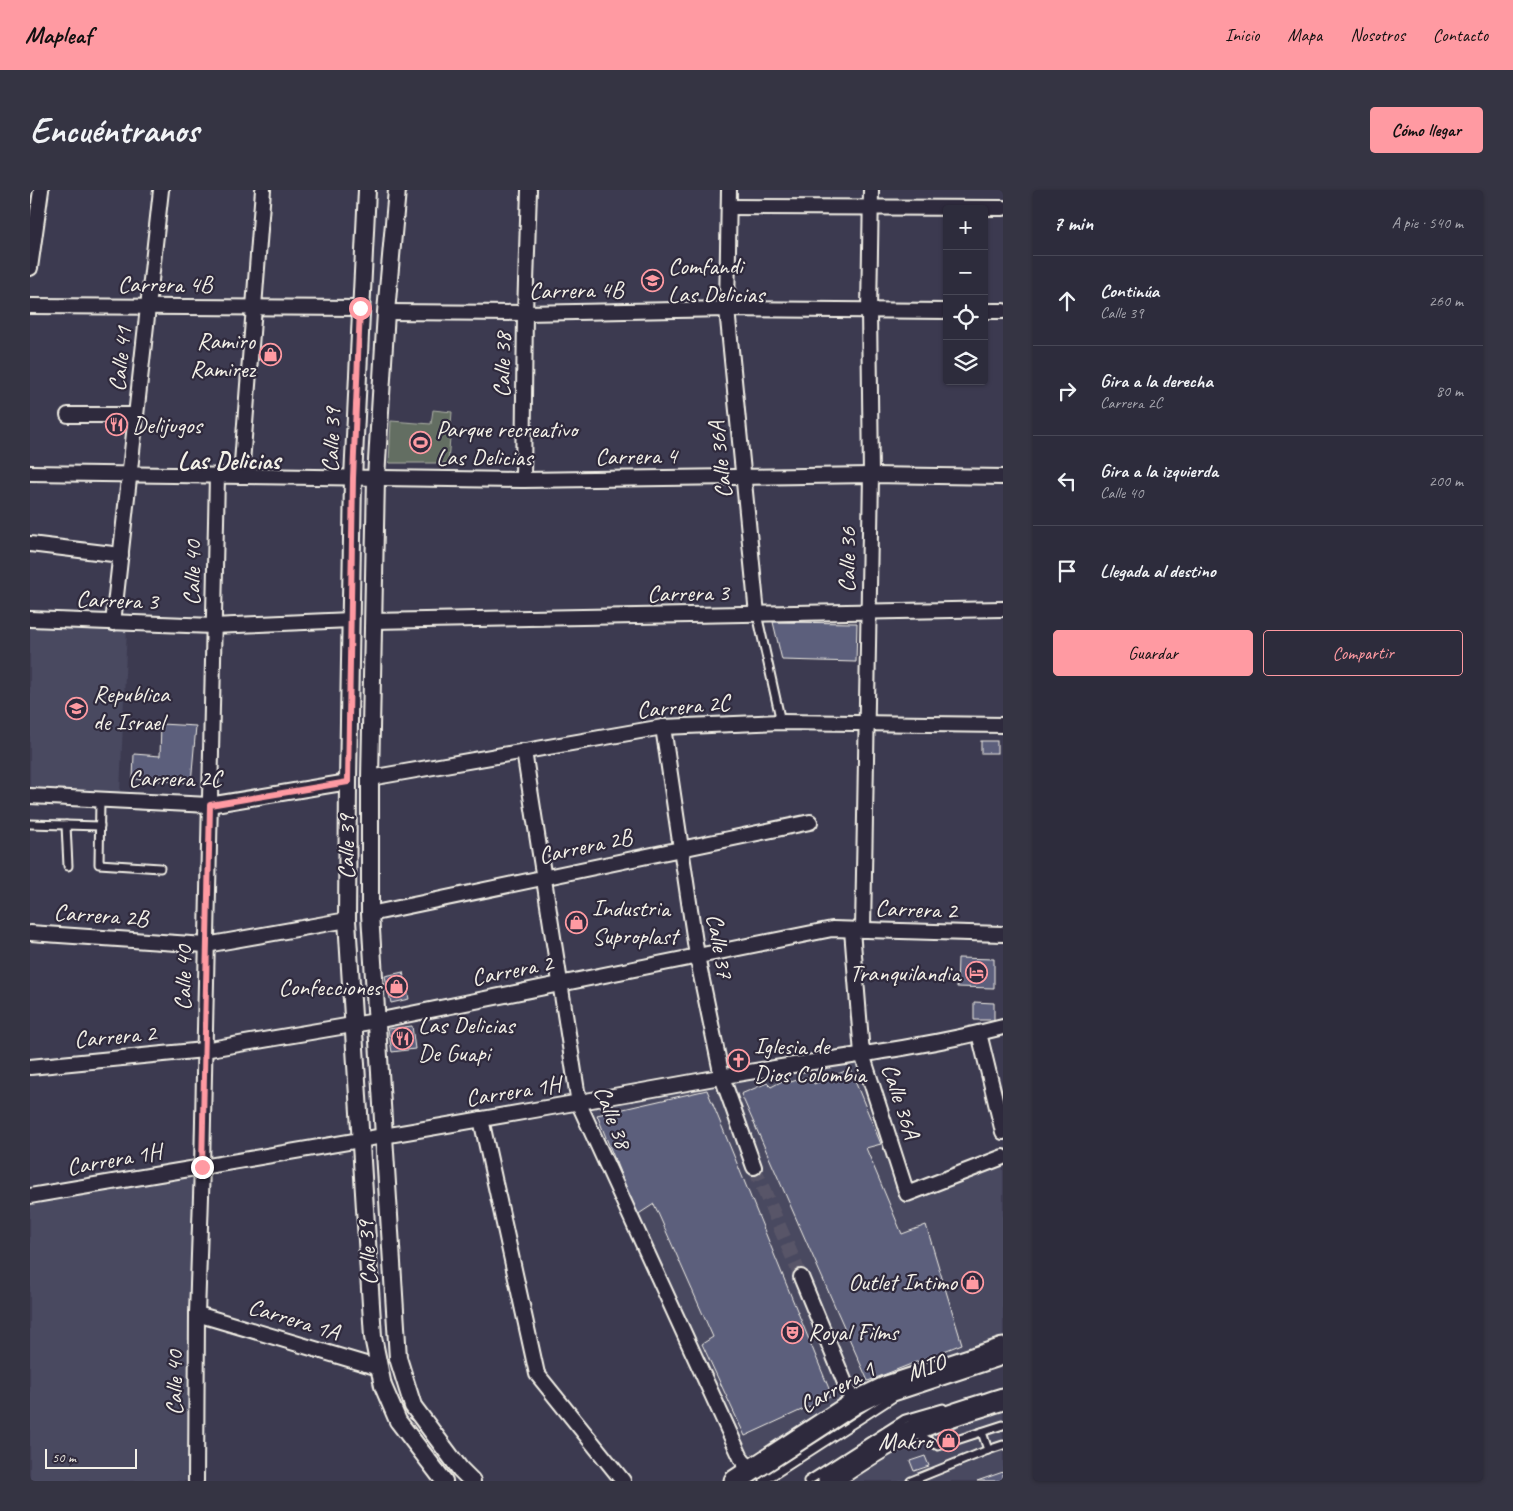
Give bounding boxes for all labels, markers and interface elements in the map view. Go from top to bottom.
text: Mapleaf [25,20,92,50]
text: Inicio [1225,24,1259,46]
text: Mapa [1287,24,1322,46]
text: Nosotros [1350,24,1405,46]
text: Contacto [1433,24,1488,46]
button: Cómo llegar [1370,107,1483,153]
text: Encuéntranos [30,108,199,153]
map controls [943,205,988,385]
button: + [943,205,988,250]
text: 7 min [1053,210,1093,236]
text: A pie · 540 m [1392,213,1463,233]
button: − [943,250,988,295]
place label: Comfandi Las Delicias [668,251,767,309]
school or university icon: Comfandi Las Delicias [640,268,664,292]
street label: Carrera 4B [118,269,214,299]
street label: Carrera 4B [529,274,625,306]
text: Continúa [1100,279,1159,303]
icon: ahead [1053,287,1081,315]
text: 260 m [1429,291,1463,311]
button: locate [943,295,988,340]
route start [349,297,372,320]
text: Calle 39 [1100,303,1143,323]
street label: Calle 41 [102,324,138,393]
place label: Ramiro Ramirez [190,326,257,384]
street label: Calle 38 [486,330,518,398]
button: layers [943,340,988,385]
shop icon: Ramiro Ramirez [259,343,283,367]
text: Gira a la derecha [1100,369,1213,393]
icon: right [1053,377,1081,405]
text: 80 m [1436,381,1463,401]
text: Carrera 2C [1100,393,1162,413]
street label: Calle 39 [315,405,347,473]
place label: Delijugos [132,410,204,440]
restaurant icon: Delijugos [104,413,128,437]
place label: Parque recreativo Las Delicias [436,414,580,472]
street label: Calle 36A [701,419,739,500]
sports icon: Parque recreativo Las Delicias [408,431,432,455]
street label: Carrera 4 [595,440,679,472]
district label: Las Delicias [178,445,282,477]
text: Gira a la izquierda [1100,459,1218,483]
icon: left [1053,467,1081,495]
text: 200 m [1429,471,1463,491]
text: Calle 40 [1100,483,1143,503]
street label: Calle 36 [831,526,863,593]
street label: Calle 40 [176,538,208,606]
icon: arrive [1053,557,1081,585]
text: Llegada al destino [1100,559,1216,583]
street label: Carrera 3 [647,577,731,609]
street label: Carrera 3 [76,584,161,616]
button: Guardar [1053,630,1253,676]
button: Compartir [1263,630,1463,676]
place label: Republica de Israel [93,679,171,737]
street label: Carrera 2C [635,687,733,725]
school or university icon: Republica de Israel [65,696,89,720]
street label: Carrera 2C [128,763,224,793]
street label: Calle 39 [331,812,361,880]
street label: Carrera 2B [536,821,636,870]
place label: Industria Suproplast [592,893,680,951]
street label: Carrera 2 [875,893,960,925]
street label: Carrera 2B [53,897,151,933]
shop icon: Industria Suproplast [564,910,588,934]
street label: Calle 37 [700,911,741,982]
street label: Calle 40 [167,943,199,1011]
street label: Carrera 2 [469,947,557,993]
place label: Tranquilandia [850,958,962,988]
hotel icon: Tranquilandia [964,961,988,985]
place label: Confecciones [278,972,383,1002]
shop icon: Confecciones [385,975,409,999]
place label: Las Delicias De Guapi [418,1010,517,1068]
street label: Carrera 2 [73,1017,159,1055]
restaurant icon: Las Delicias De Guapi [390,1027,414,1051]
place label: Iglesia de Dios Colombia [754,1031,868,1089]
church icon: Iglesia de Dios Colombia [726,1048,750,1072]
street label: Calle 36A [875,1060,927,1143]
street label: Carrera 1H [463,1068,567,1113]
street label: Calle 38 [587,1081,639,1155]
street label: Carrera 1H [64,1135,168,1182]
route end [191,1156,214,1179]
street label: Calle 39 [350,1217,384,1287]
place label: Outlet Intimo [848,1267,959,1297]
shop icon: Outlet Intimo [961,1270,985,1294]
street label: Carrera 1A [245,1291,344,1347]
place label: Royal Films [808,1317,900,1347]
theatre icon: Royal Films [780,1320,804,1344]
street label: MIO [903,1346,951,1387]
street label: Calle 40 [159,1348,189,1416]
street label: Carrera 1 [794,1353,881,1420]
place label: Makro [878,1426,935,1456]
shop icon: Makro [936,1429,960,1453]
scale bar [45,1446,138,1469]
text: 50 m [52,1449,76,1466]

